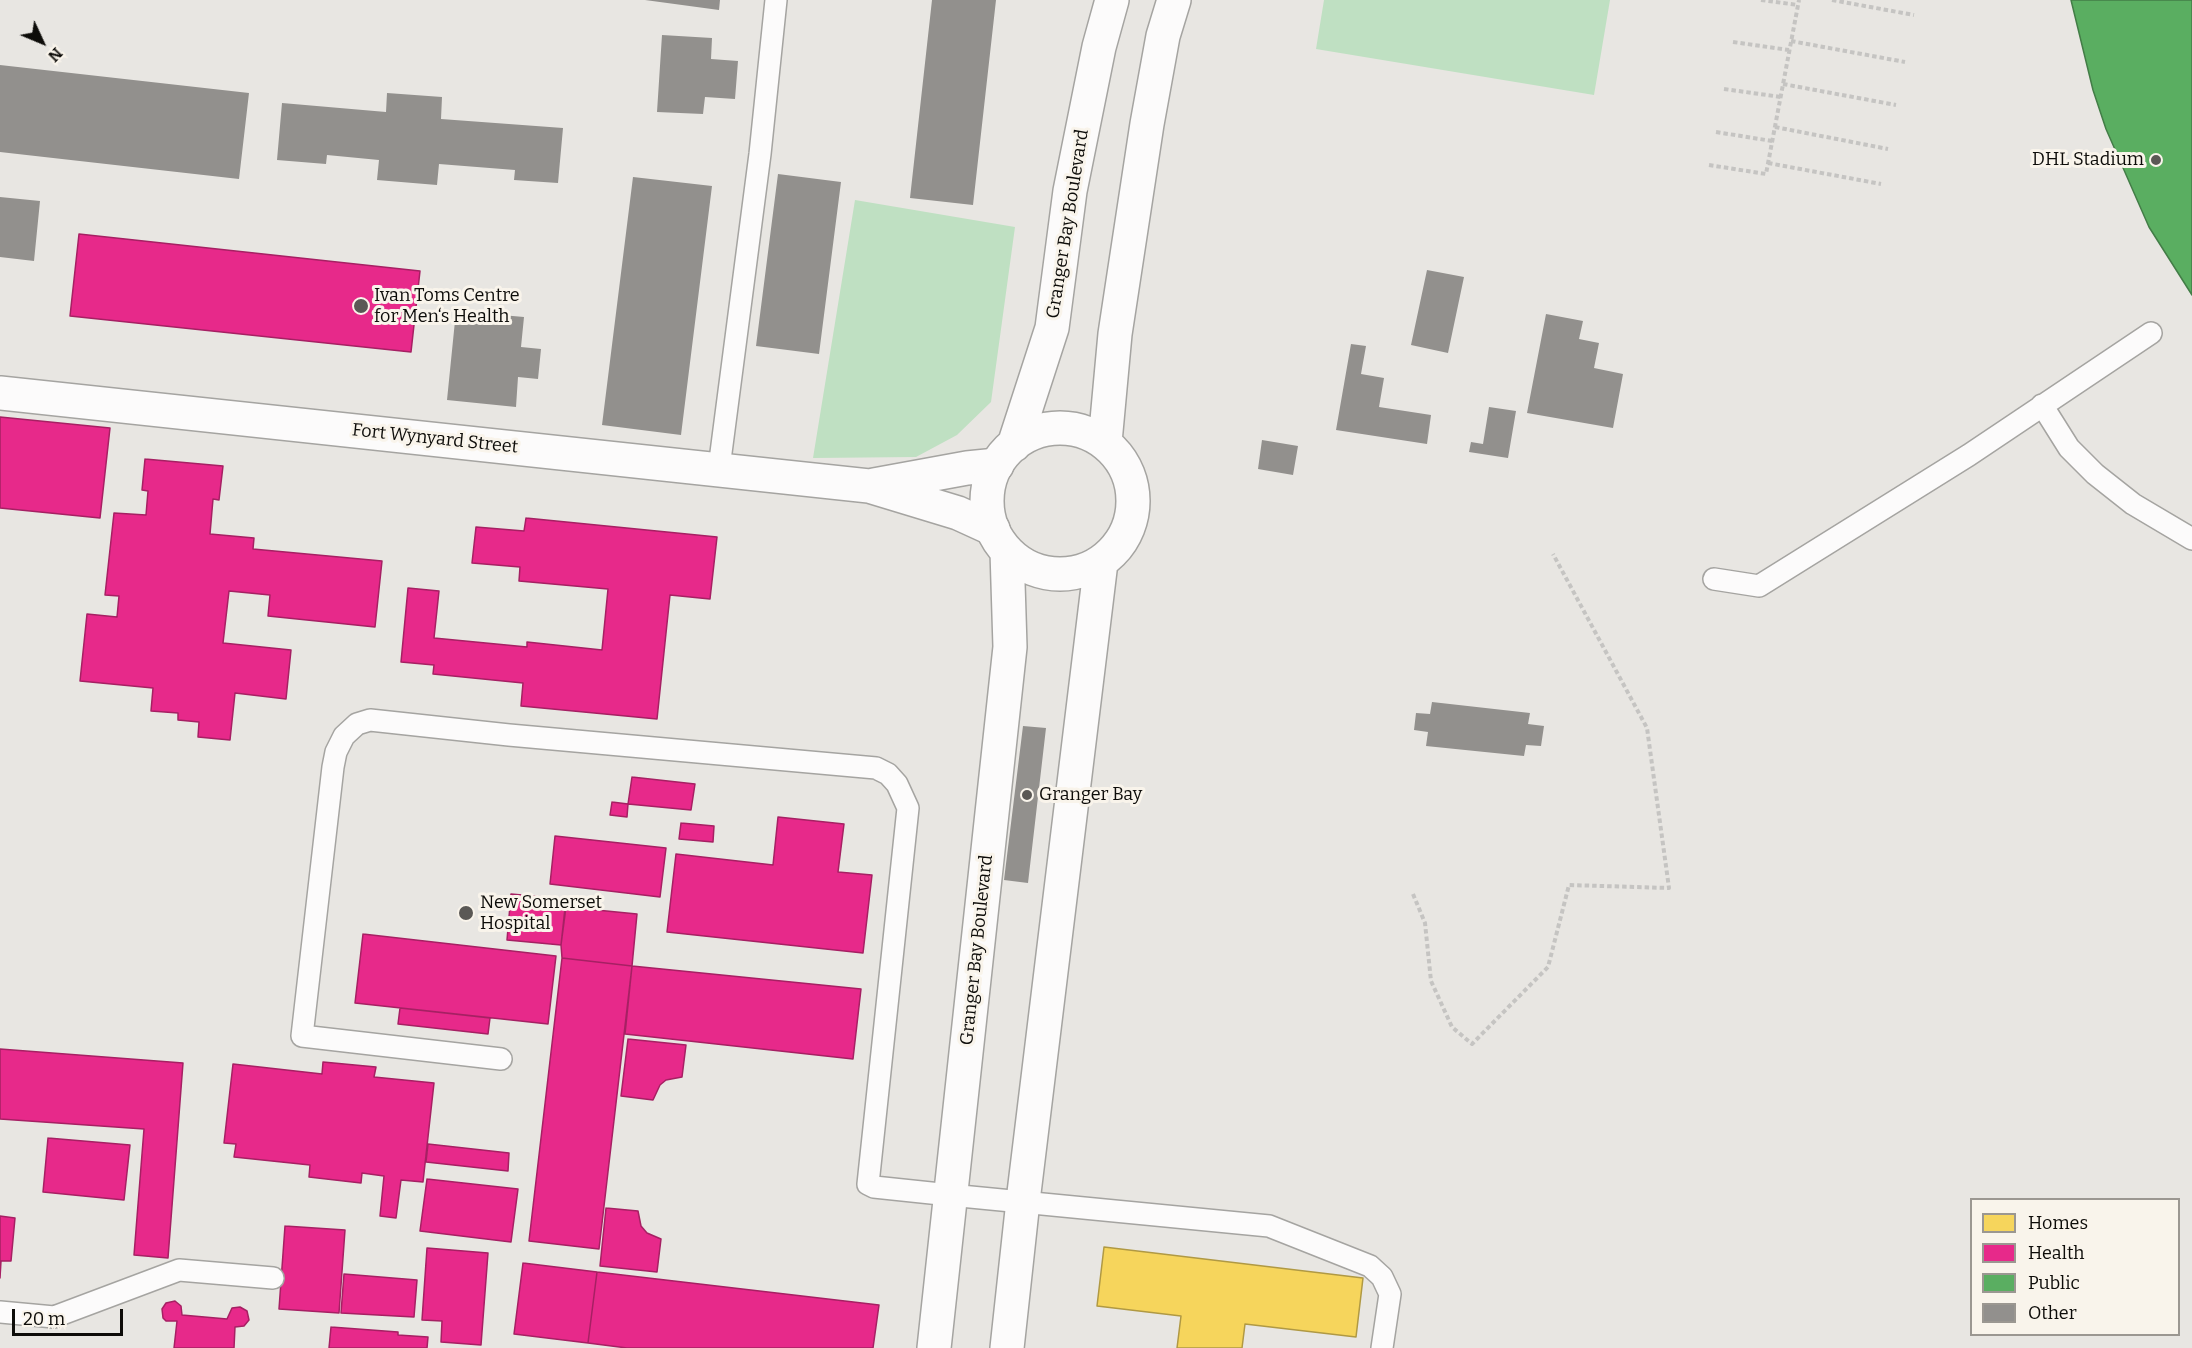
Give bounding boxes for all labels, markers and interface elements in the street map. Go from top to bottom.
north arrow [12,12,72,72]
text: N [44,44,66,66]
street label: Granger Bay Boulevard [1042,128,1094,320]
place label: DHL Stadium [2032,149,2144,171]
marker: DHL Stadium [2149,153,2163,167]
place label: Ivan Toms Centre for Men‘s Health [374,285,520,328]
marker: Ivan Toms Centre for Men‘s Health [352,297,370,315]
street label: Fort Wynyard Street [351,420,519,458]
place label: Granger Bay [1039,784,1142,806]
marker: Granger Bay [1020,788,1034,802]
street label: Granger Bay Boulevard [956,854,998,1046]
place label: New Somerset Hospital [480,892,602,934]
marker: New Somerset Hospital [457,904,475,922]
legend [1970,1198,2180,1336]
text: Homes [2028,1212,2088,1234]
text: Health [2028,1242,2084,1264]
text: Public [2028,1272,2080,1294]
scale bar [15,1297,126,1335]
text: Other [2028,1302,2077,1324]
text: 20 m [23,1308,65,1330]

